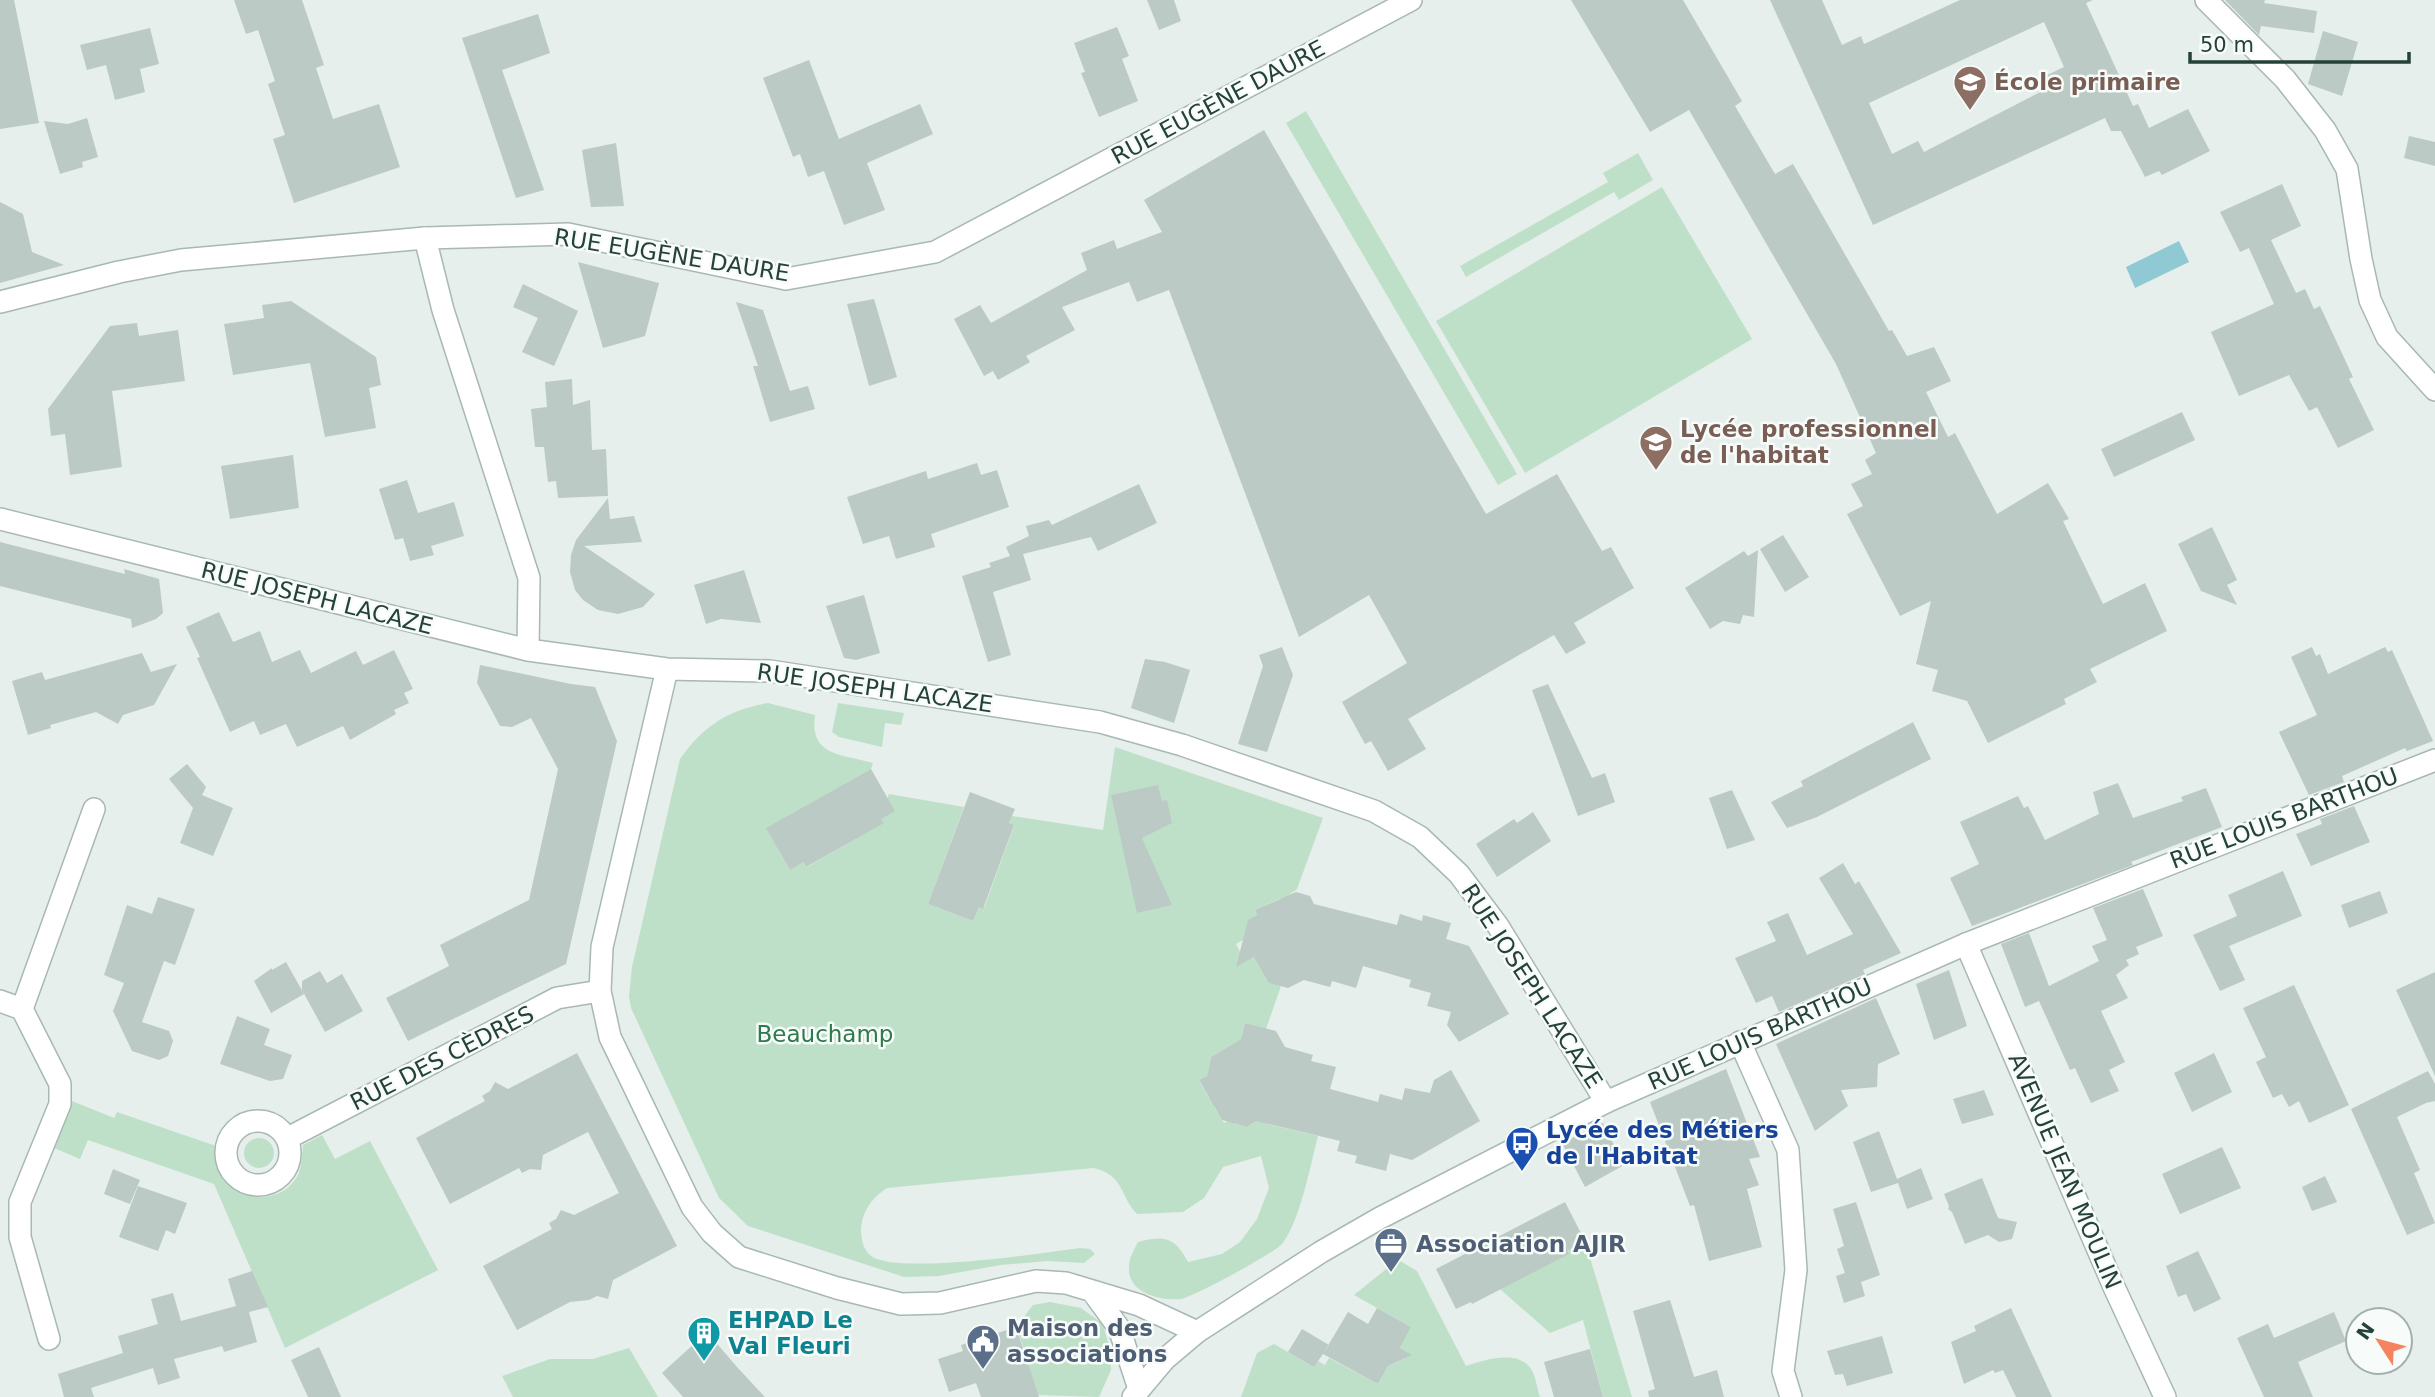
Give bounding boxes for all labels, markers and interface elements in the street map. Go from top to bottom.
scale bar [2190,21,2409,65]
text: 50 m [2200,33,2254,57]
street label: RUE EUGÈNE DAURE [1106,34,1329,169]
school or university icon: École primaire [1951,63,1989,112]
place label: École primaire [1994,68,2181,95]
street label: RUE EUGÈNE DAURE [553,223,792,286]
place label: Lycée professionnel de l'habitat [1680,416,1937,468]
school or university icon: Lycée professionnel de l'habitat [1637,423,1675,472]
street label: RUE JOSEPH LACAZE [198,557,436,639]
street label: RUE JOSEPH LACAZE [755,659,995,717]
street label: RUE LOUIS BARTHOU [2166,762,2402,874]
street label: RUE JOSEPH LACAZE [1456,879,1608,1093]
street label: RUE LOUIS BARTHOU [1644,973,1876,1095]
street label: RUE DES CÈDRES [346,1000,538,1115]
park label: Beauchamp [757,1021,893,1047]
street label: AVENUE JEAN MOULIN [2003,1049,2127,1293]
place label: Lycée des Métiers de l'Habitat [1546,1117,1779,1169]
bus stop icon: Lycée des Métiers de l'Habitat [1503,1124,1541,1173]
office icon: Association AJIR [1372,1225,1410,1274]
place label: Association AJIR [1416,1231,1626,1257]
north arrow [2344,1306,2414,1376]
place label: EHPAD Le Val Fleuri [728,1307,853,1359]
building icon: EHPAD Le Val Fleuri [685,1314,723,1363]
place label: Maison des associations [1007,1315,1167,1367]
text: N [2352,1318,2379,1344]
public building icon: Maison des associations [964,1322,1002,1371]

